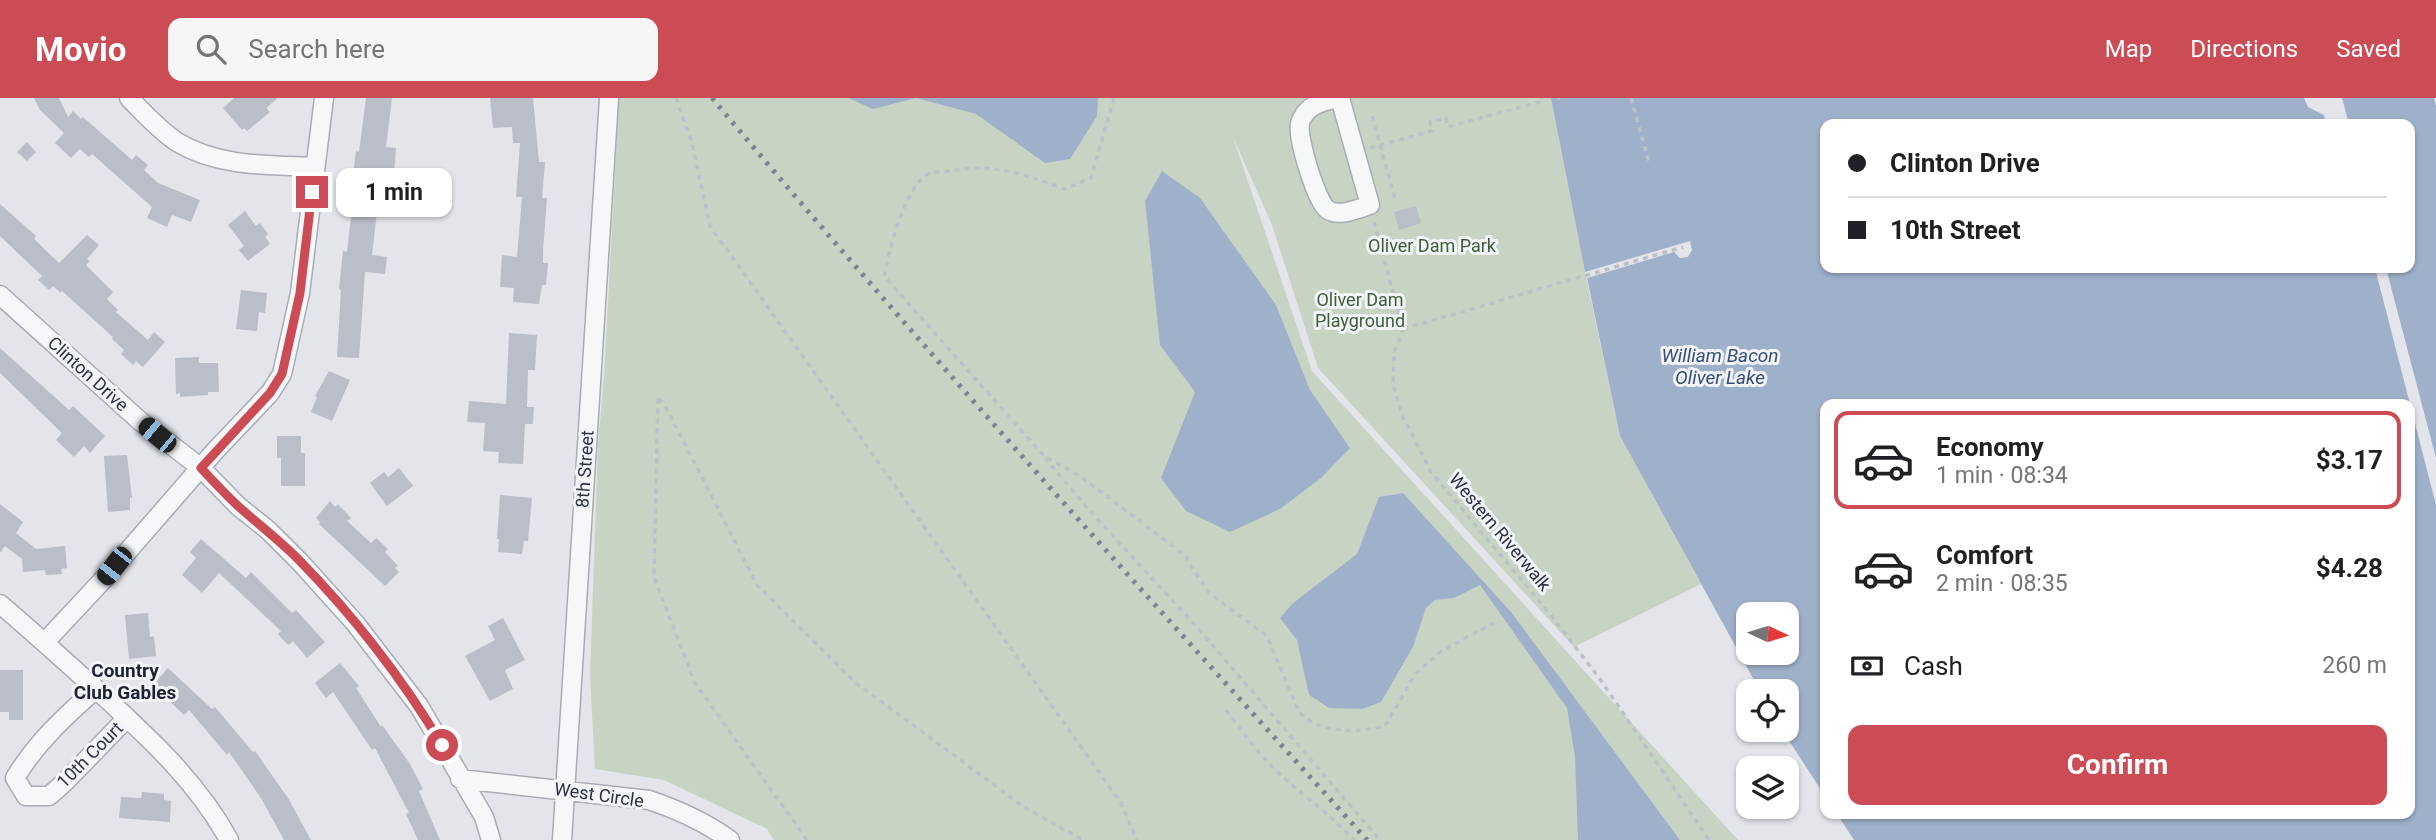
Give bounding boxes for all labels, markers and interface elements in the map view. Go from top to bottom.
search box [168,18,658,81]
text: Movio [35,30,126,69]
icon: search [192,30,230,68]
text: Search here [248,34,385,64]
text: Map [2105,35,2152,63]
text: Directions [2190,35,2298,63]
text: Saved [2336,35,2401,63]
text: Clinton Drive [1890,148,2040,178]
callout: 1 min [336,168,452,217]
route end [296,176,328,208]
text: 1 min [365,179,423,206]
text: 10th Street [1890,215,2021,245]
park label: Oliver Dam Park [1368,235,1497,256]
park label: Oliver Dam Playground [1315,289,1405,331]
street label: Clinton Drive [44,332,133,415]
water label: William Bacon Oliver Lake [1662,344,1778,389]
car [135,413,180,457]
street label: 8th Street [571,429,598,509]
icon: car [1852,429,1915,492]
text: Economy [1936,432,2043,462]
text: $3.17 [2316,445,2383,475]
text: 1 min · 08:34 [1936,462,2068,489]
street label: Western Riverwalk [1445,469,1556,595]
icon: car [1852,537,1915,600]
text: Comfort [1936,540,2033,570]
car [93,543,136,589]
text: $4.28 [2316,553,2383,583]
text: 2 min · 08:35 [1936,570,2068,597]
north arrow [1736,602,1799,665]
map controls [1736,602,1799,819]
icon: cash [1848,647,1886,685]
text: Cash [1904,651,1963,681]
text: 260 m [2322,652,2387,679]
district label: Country Club Gables [74,659,176,704]
button: locate [1736,679,1799,742]
street label: 10th Court [52,717,127,792]
button: Confirm [1848,725,2387,805]
route start [426,729,458,761]
button: layers [1736,756,1799,819]
street label: West Circle [553,778,645,811]

